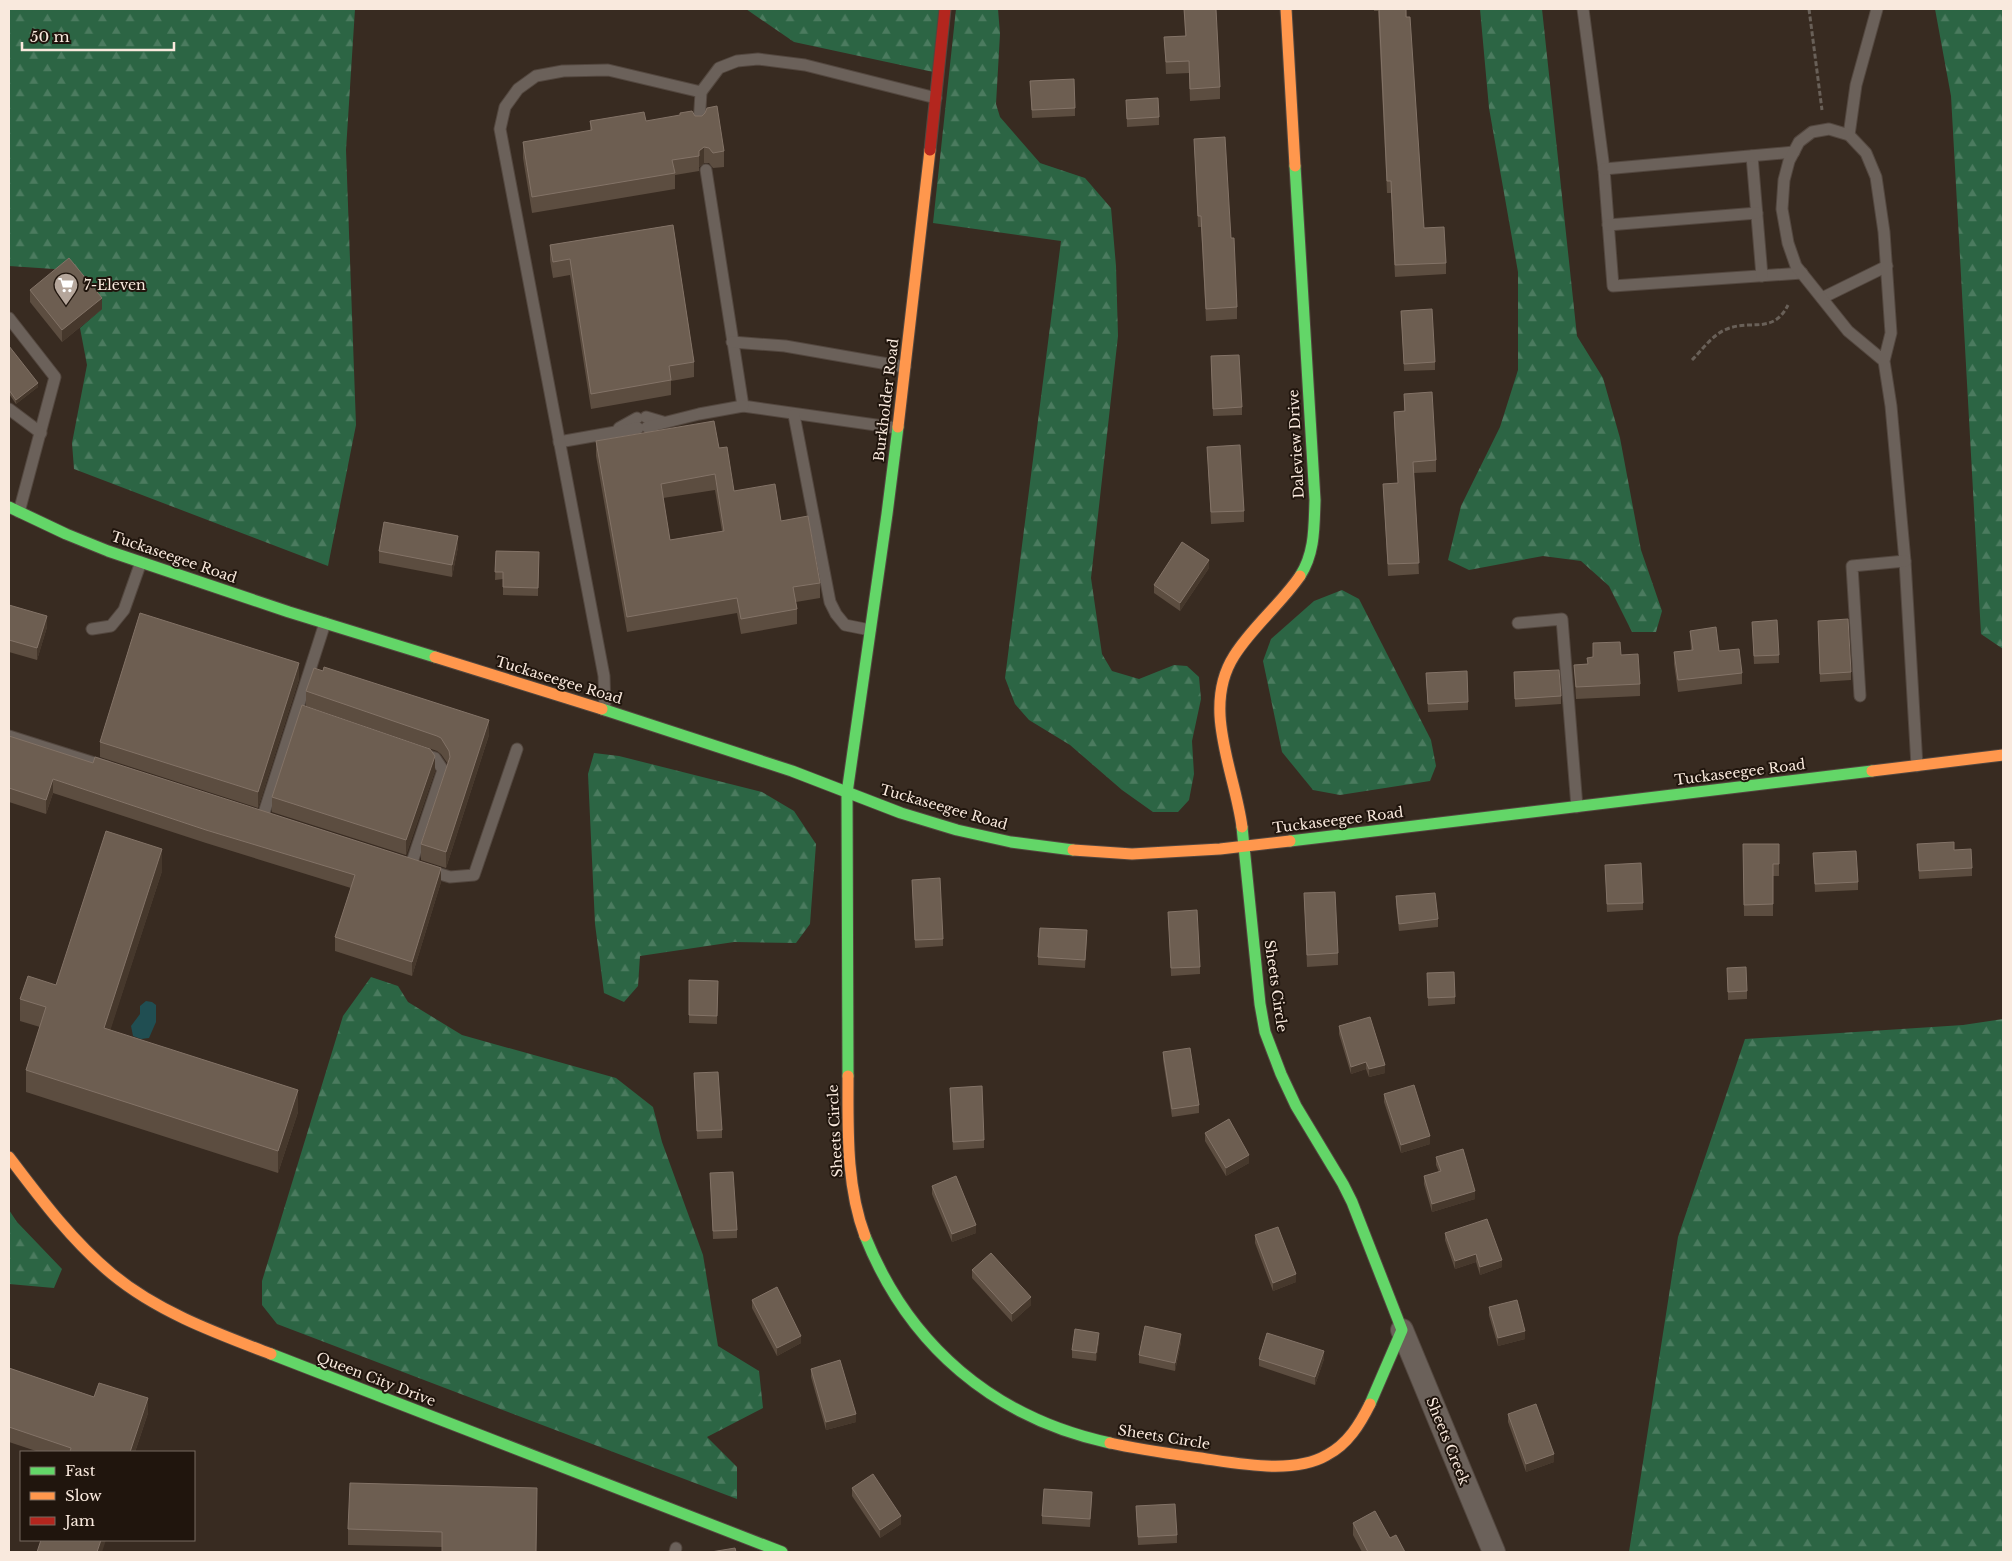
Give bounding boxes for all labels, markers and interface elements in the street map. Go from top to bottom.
scale bar [22,20,175,52]
text: 50 m [30,27,70,46]
supermarket icon: 7-Eleven [53,272,79,306]
place label: 7-Eleven [84,276,146,294]
street label: Burkholder Road [870,337,903,463]
street label: Daleview Drive [1284,389,1308,499]
street label: Tuckaseegee Road [109,527,240,587]
street label: Tuckaseegee Road [493,652,625,708]
street label: Tuckaseegee Road [1674,755,1807,789]
street label: Tuckaseegee Road [878,780,1010,834]
street label: Tuckaseegee Road [1272,803,1405,837]
street label: Sheets Circle [1261,939,1291,1033]
street label: Sheets Circle [824,1084,846,1178]
street label: Queen City Drive [314,1348,438,1410]
street label: Sheets Creek [1422,1395,1474,1488]
street label: Sheets Circle [1117,1421,1211,1453]
legend [20,1451,195,1541]
text: Fast [65,1461,96,1480]
text: Slow [65,1486,102,1505]
text: Jam [63,1511,95,1530]

